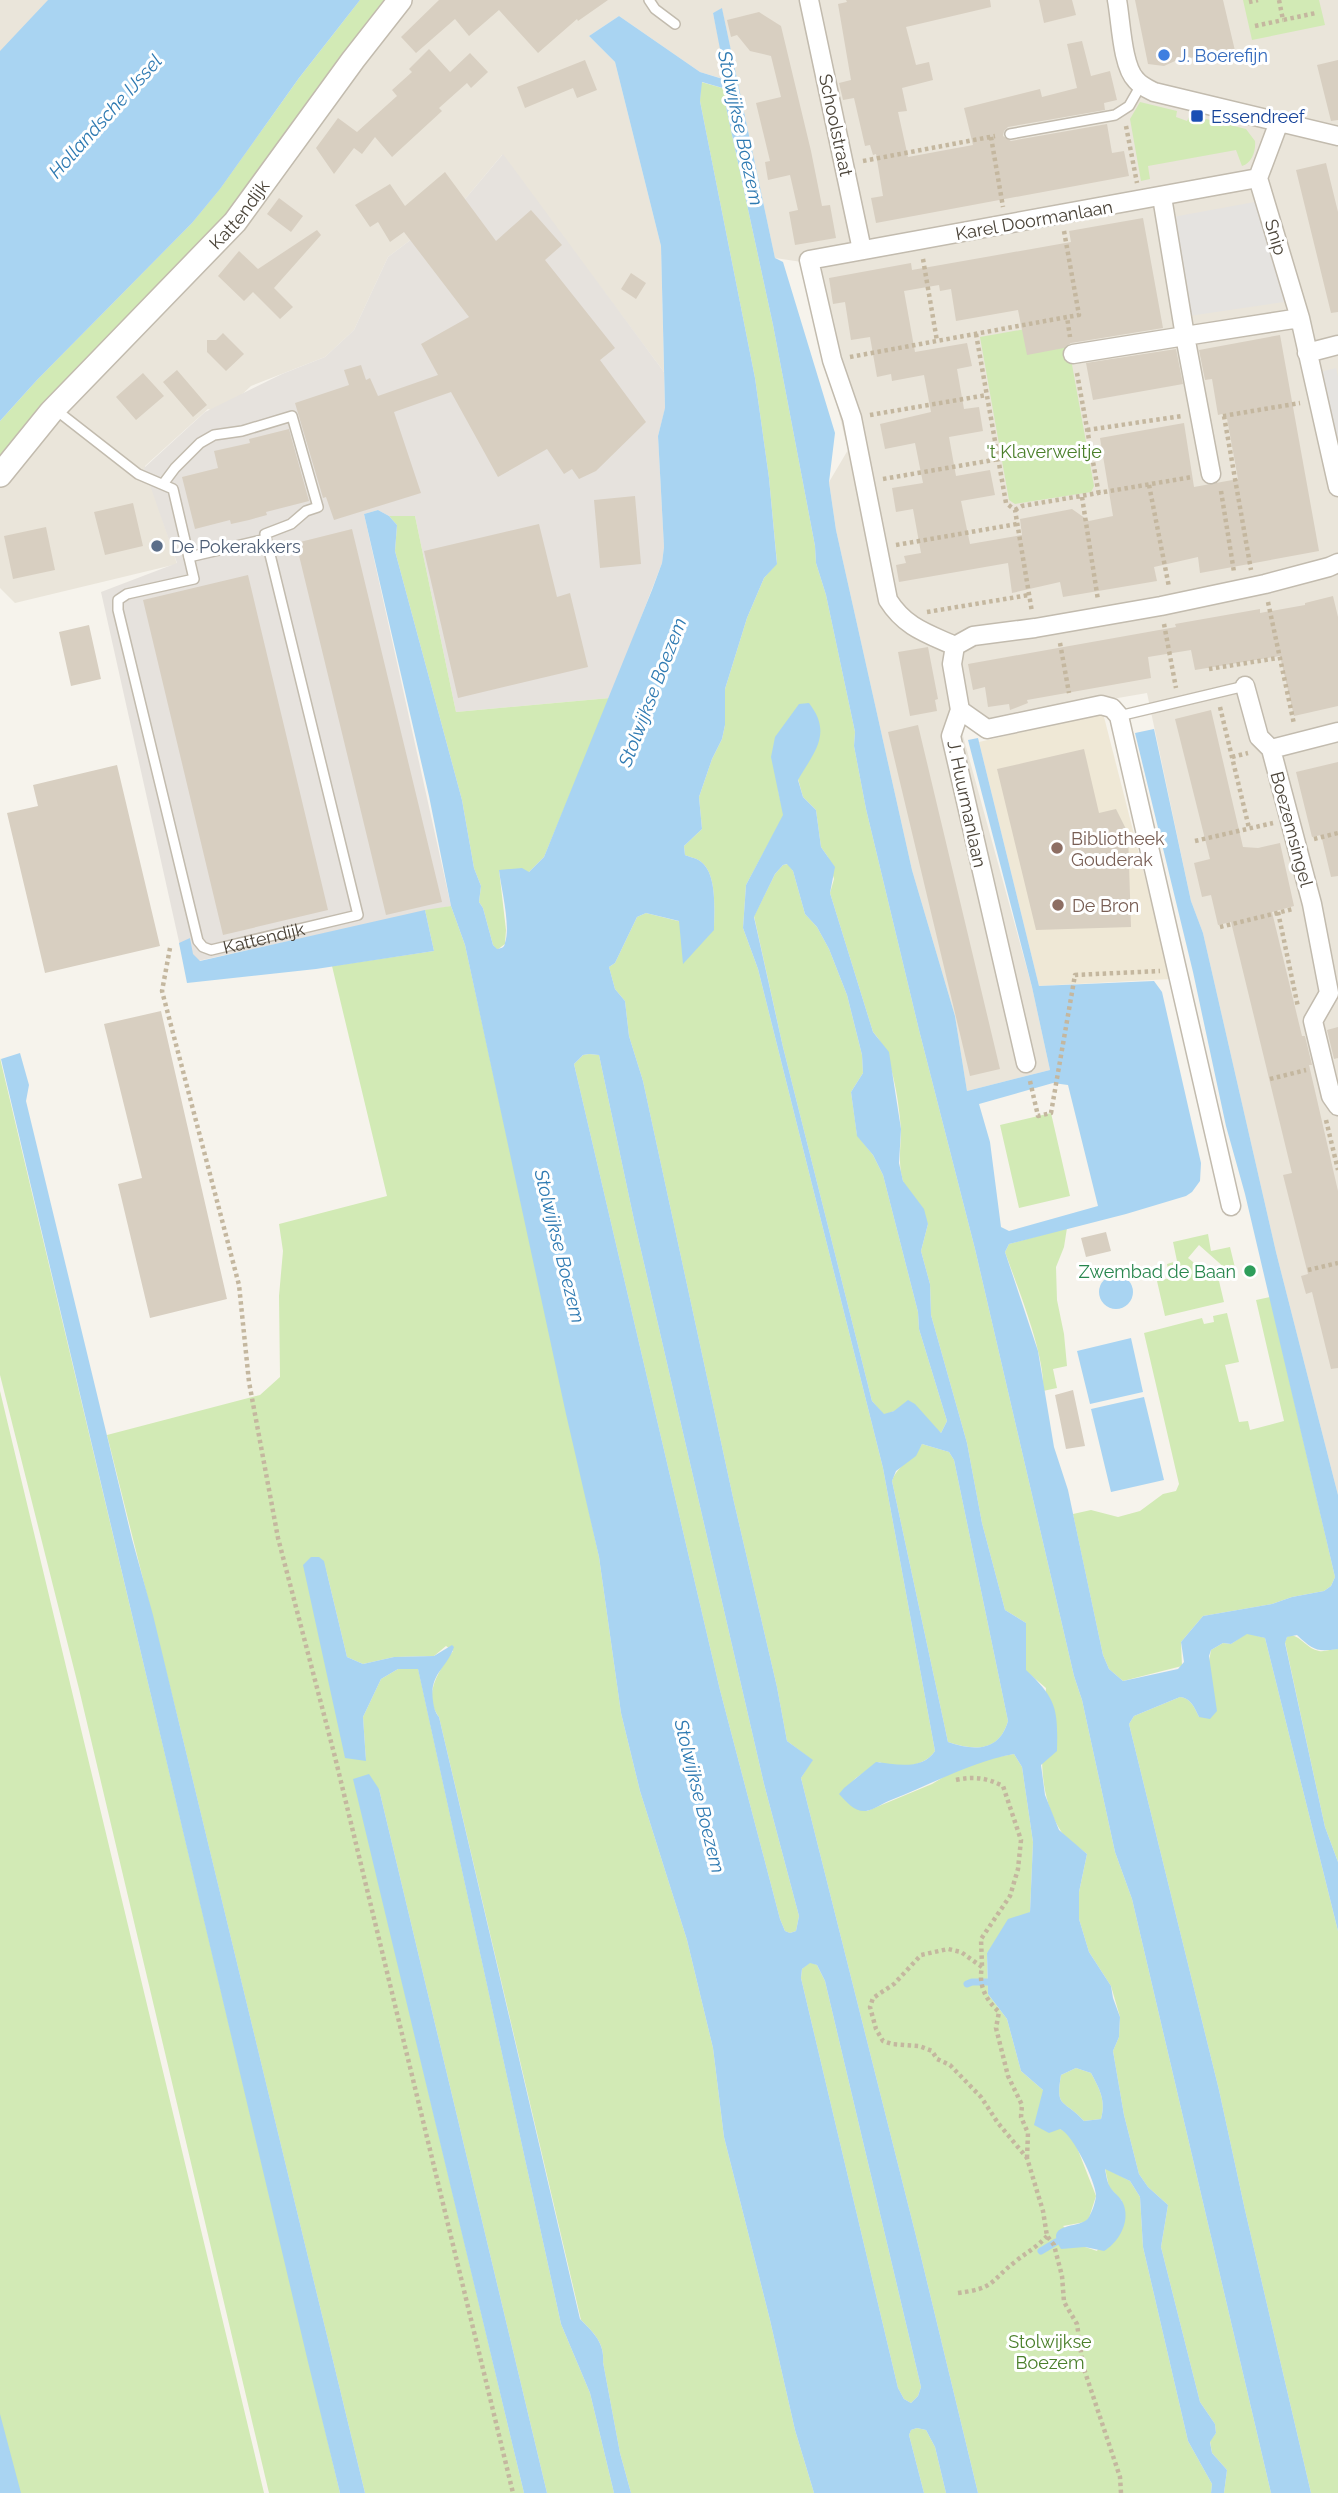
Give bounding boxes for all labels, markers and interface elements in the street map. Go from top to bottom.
place label: J. Boerefijn [1178,45,1268,66]
marker: J. Boerefijn [1156,47,1172,63]
water label: Stolwijkse Boezem [714,48,768,207]
water label: Hollandsche IJssel [44,50,166,182]
street label: Schoolstraat [815,72,857,178]
place label: Essendreef [1211,106,1306,127]
marker: Essendreef [1189,108,1205,124]
street label: Kattendijk [204,175,273,253]
street label: Karel Doormanlaan [954,196,1114,244]
street label: Snip [1261,216,1291,258]
park label: 't Klaverweitje [986,441,1102,462]
place label: De Pokerakkers [171,536,301,557]
marker: De Pokerakkers [149,538,165,554]
water label: Stolwijkse Boezem [613,614,691,770]
street label: J. Huurmanlaan [943,739,991,869]
street label: Boezemsingel [1267,769,1318,889]
place label: Bibliotheek Gouderak [1071,828,1165,870]
marker: Bibliotheek Gouderak [1049,840,1065,856]
place label: De Bron [1072,895,1139,916]
marker: De Bron [1050,897,1066,913]
street label: Kattendijk [221,918,307,957]
water label: Stolwijkse Boezem [530,1166,590,1325]
place label: Zwembad de Baan [1078,1261,1236,1282]
marker: Zwembad de Baan [1242,1263,1258,1279]
water label: Stolwijkse Boezem [670,1716,730,1875]
park label: Stolwijkse Boezem [1008,2331,1092,2373]

